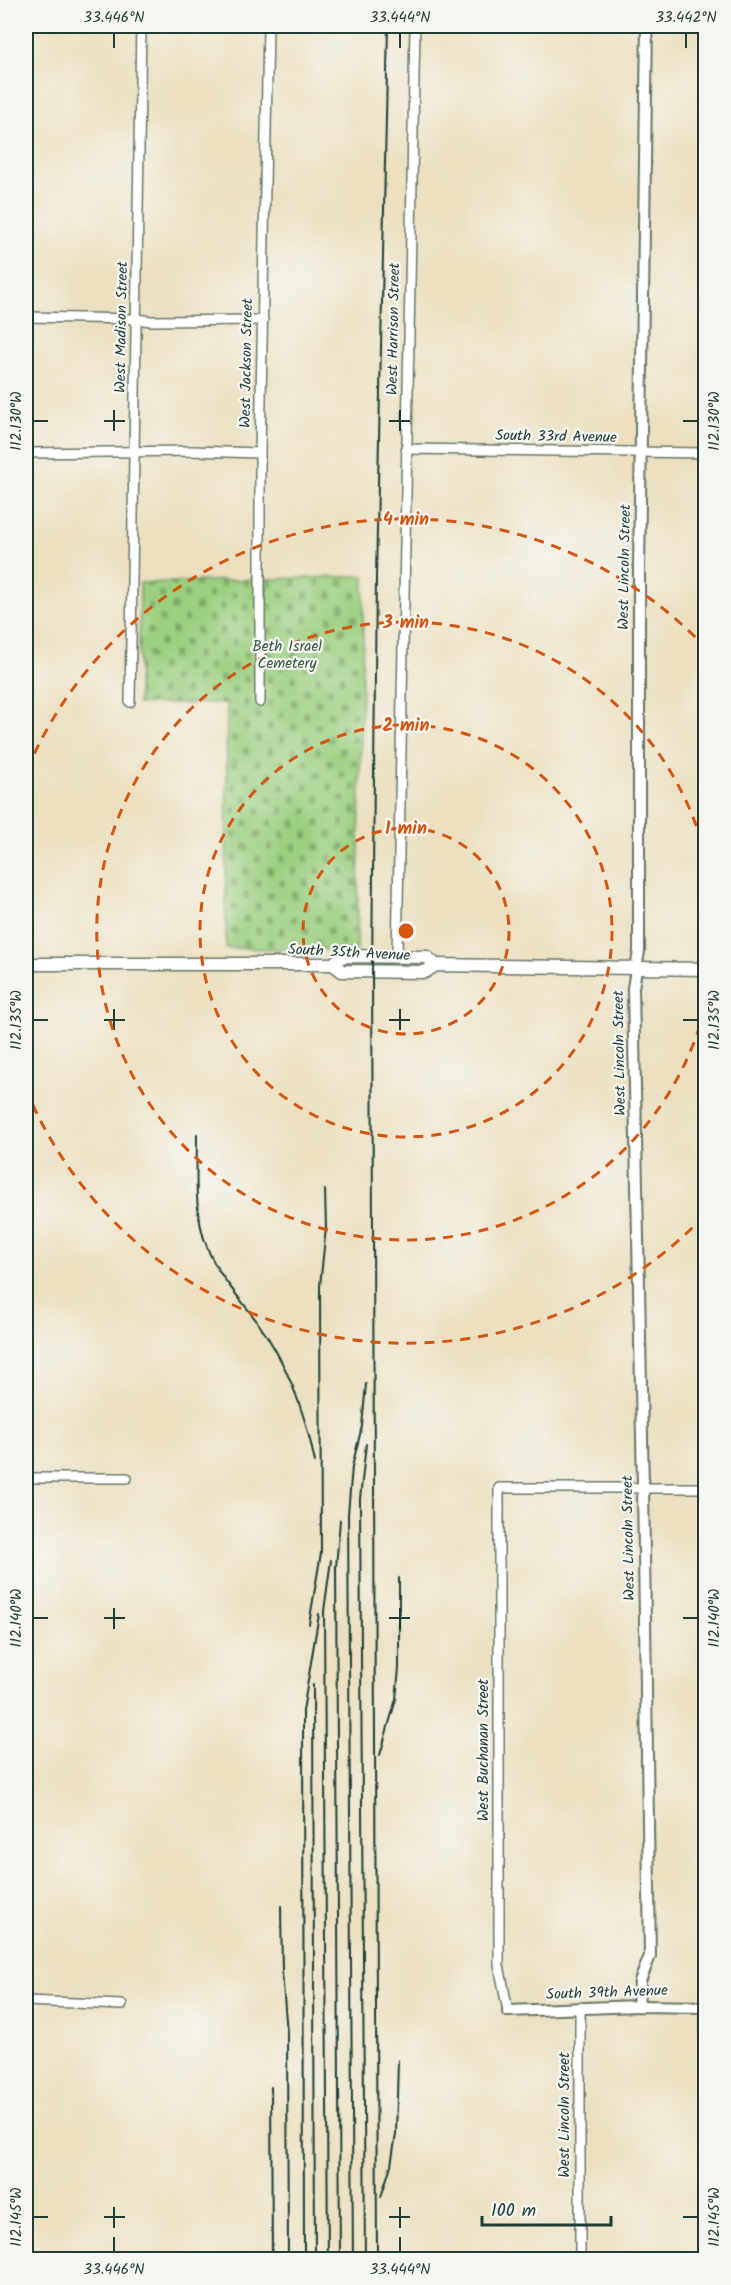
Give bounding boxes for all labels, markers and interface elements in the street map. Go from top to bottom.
text: 33.446°N [84,6,144,30]
text: 33.444°N [370,6,430,30]
text: 33.442°N [655,6,717,30]
street label: West Madison Street [109,261,135,393]
street label: West Harrison Street [381,262,407,395]
street label: West Jackson Street [234,298,260,428]
text: 112.130°W [5,391,29,451]
text: 112.130°W [703,391,727,451]
street label: South 33rd Avenue [495,424,617,450]
street label: West Lincoln Street [612,504,638,630]
text: 4 min [383,506,429,535]
text: 3 min [382,609,429,638]
park label: Beth Israel Cemetery [252,635,322,676]
text: 2 min [383,712,429,741]
text: 1 min [385,815,427,844]
centre of rings [396,921,416,941]
street label: South 35th Avenue [287,938,411,968]
text: 112.135°W [5,990,29,1050]
street label: West Lincoln Street [607,990,633,1116]
text: 112.135°W [703,990,727,1050]
street label: West Lincoln Street [616,1475,642,1601]
text: 112.140°W [5,1588,29,1647]
text: 112.140°W [703,1588,727,1647]
street label: West Buchanan Street [472,1679,496,1821]
street label: South 39th Avenue [546,1979,668,2007]
street label: West Lincoln Street [553,2052,577,2178]
text: 112.145°W [5,2187,29,2247]
text: 112.145°W [703,2187,727,2247]
scale bar [482,2189,611,2227]
text: 100 m [491,2197,536,2226]
text: 33.446°N [84,2258,144,2282]
text: 33.444°N [370,2258,430,2282]

